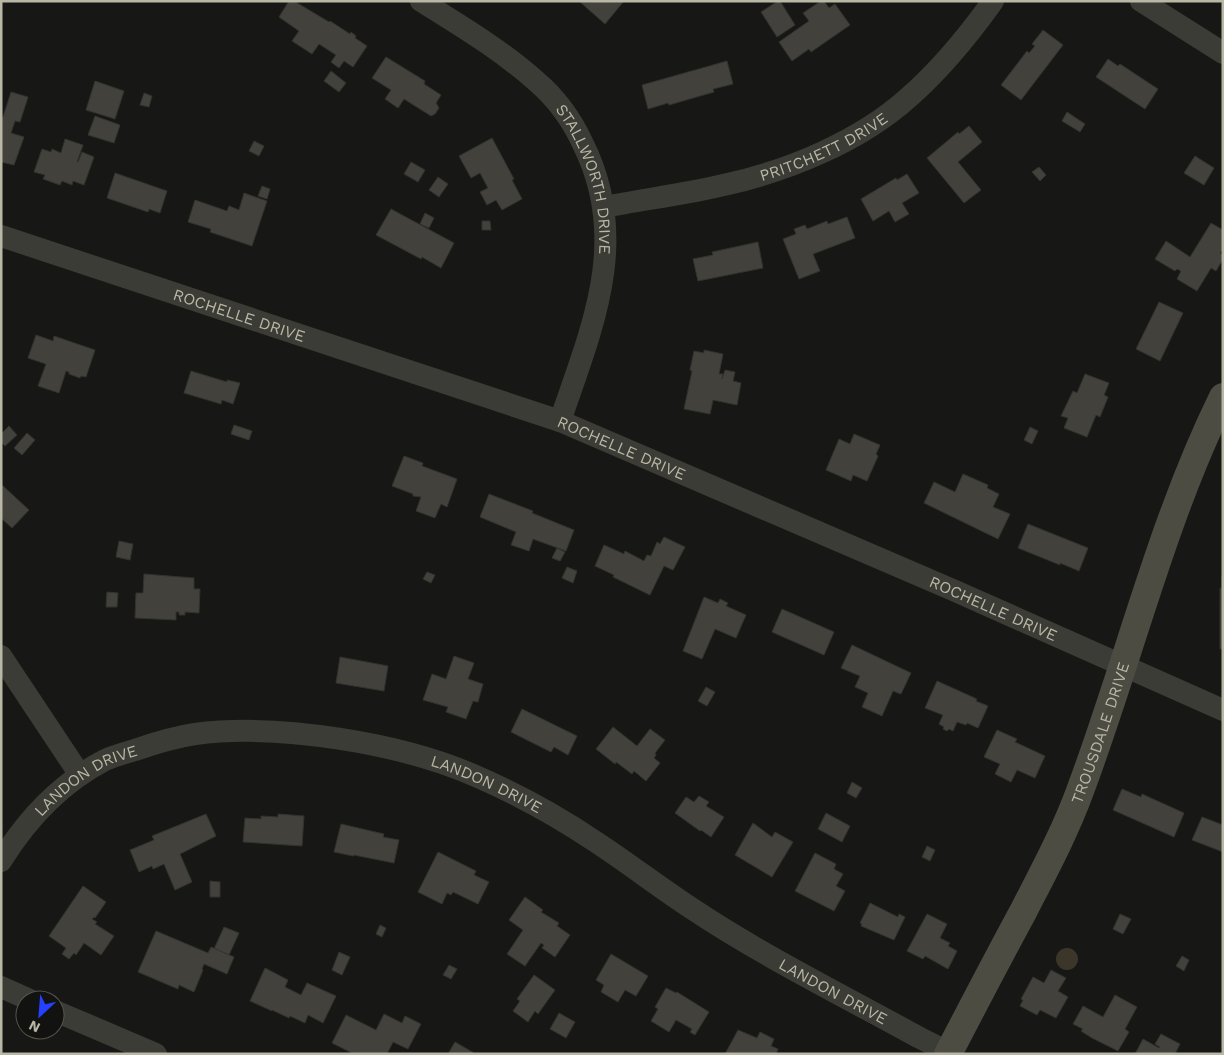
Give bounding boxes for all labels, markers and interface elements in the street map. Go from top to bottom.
street label: STALLWORTH DRIVE [552,100,615,255]
street label: PRITCHETT DRIVE [757,108,891,185]
street label: ROCHELLE DRIVE [171,284,308,346]
street label: ROCHELLE DRIVE [555,412,689,483]
street label: ROCHELLE DRIVE [927,572,1060,645]
street label: TROUSDALE DRIVE [1067,660,1133,806]
street label: LANDON DRIVE [30,740,139,820]
street label: LANDON DRIVE [429,751,546,817]
street label: LANDON DRIVE [776,954,891,1028]
north arrow [15,990,65,1040]
text: N [26,1017,42,1036]

